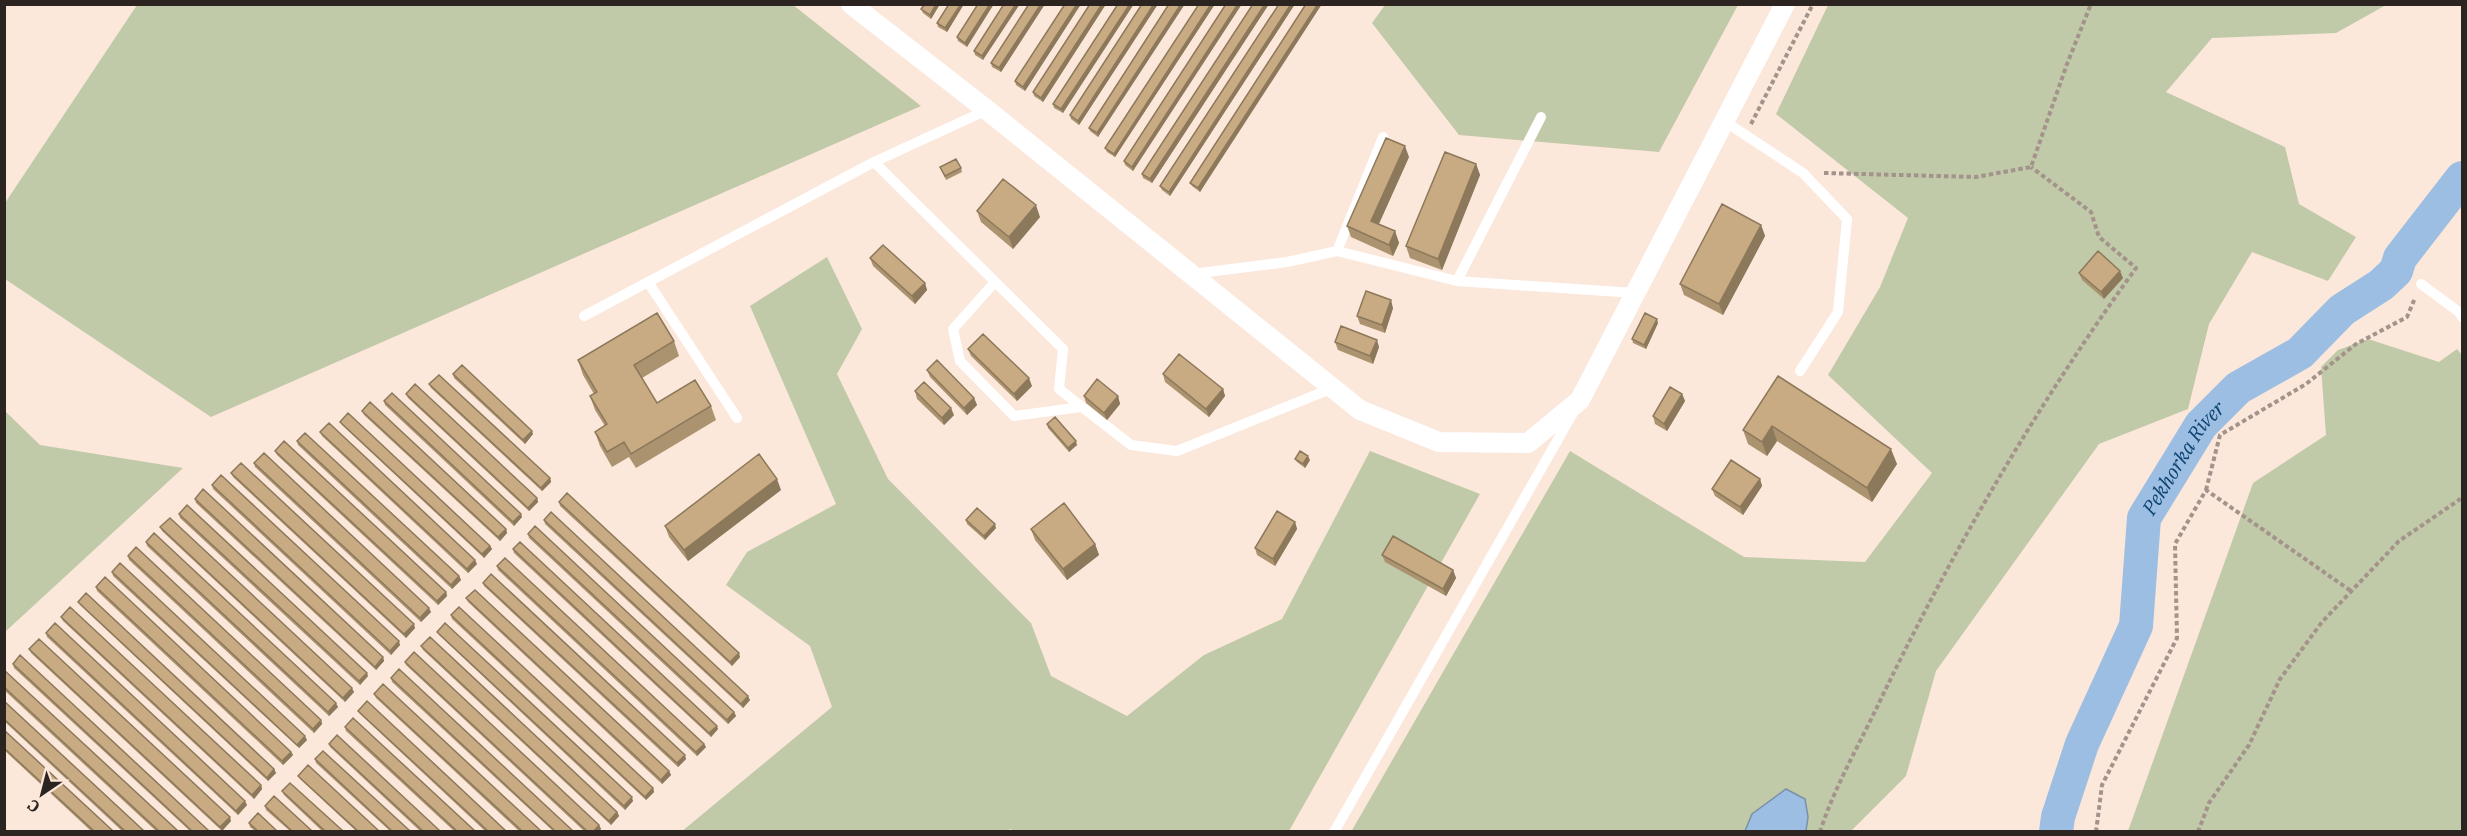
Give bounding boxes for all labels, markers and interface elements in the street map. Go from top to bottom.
water label: Pekhorka River [2135,394,2231,520]
north arrow [12,764,72,824]
text: С [23,795,43,818]

